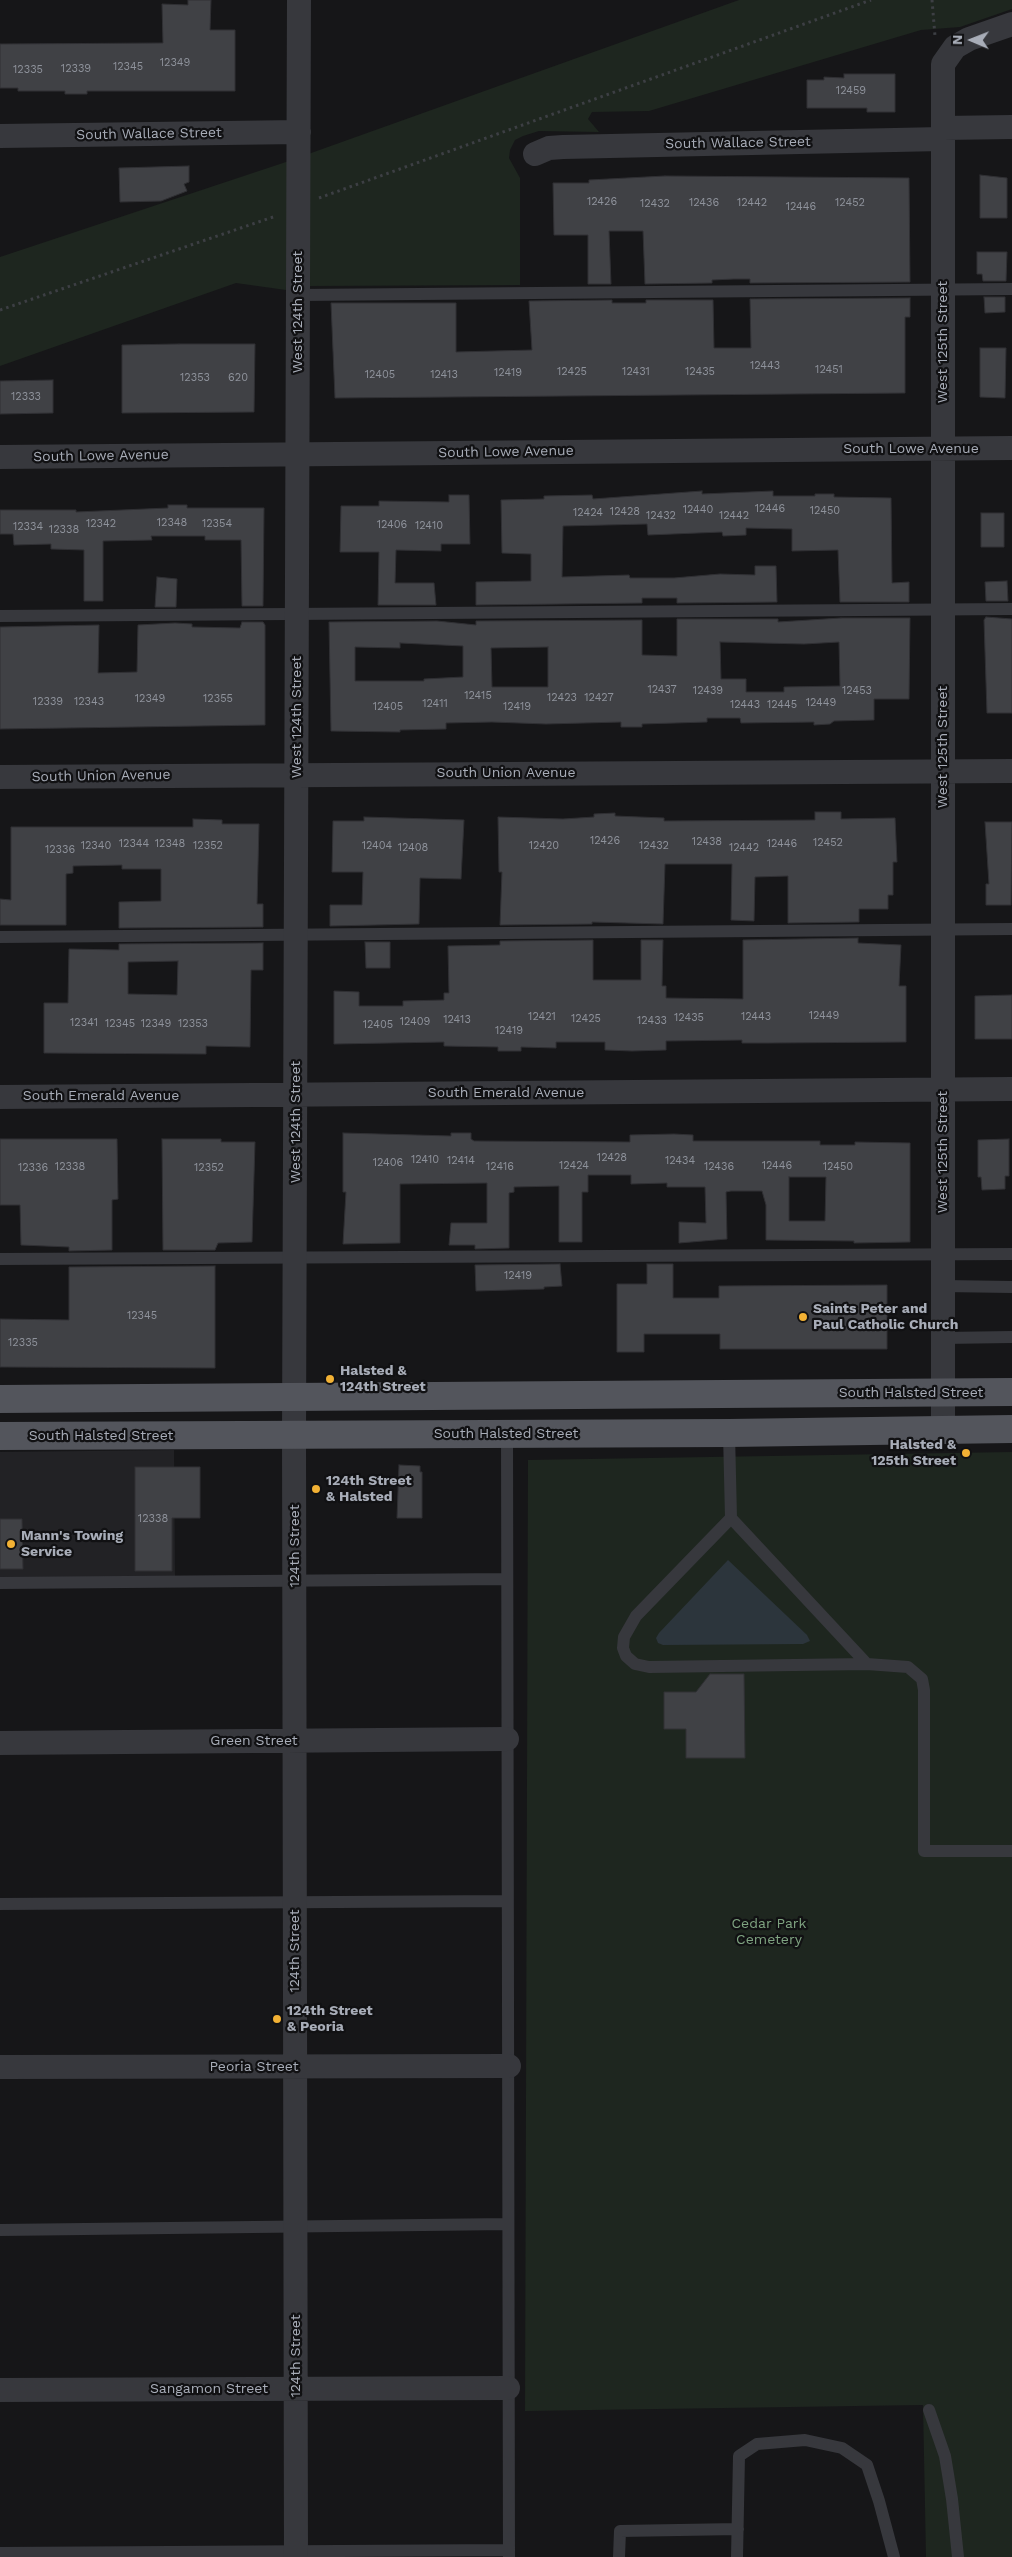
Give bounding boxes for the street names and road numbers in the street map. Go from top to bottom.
street label: South Wallace Street [76,124,222,144]
street label: South Wallace Street [665,133,811,153]
street label: West 124th Street [290,251,306,373]
street label: West 125th Street [935,281,951,403]
street label: South Lowe Avenue [843,441,979,457]
street label: South Lowe Avenue [438,442,574,462]
street label: South Lowe Avenue [33,446,169,466]
street label: West 124th Street [289,656,305,778]
street label: West 125th Street [935,686,951,808]
street label: South Union Avenue [437,765,575,781]
street label: South Union Avenue [31,766,171,786]
street label: West 124th Street [288,1061,304,1183]
street label: South Emerald Avenue [428,1085,584,1101]
street label: South Emerald Avenue [23,1088,179,1104]
street label: West 125th Street [935,1091,951,1213]
street label: South Halsted Street [839,1385,983,1401]
street label: South Halsted Street [434,1426,578,1442]
street label: South Halsted Street [29,1428,173,1444]
street label: 124th Street [287,1504,303,1588]
street label: Green Street [210,1733,298,1749]
street label: 124th Street [287,1909,303,1993]
street label: Peoria Street [209,2059,299,2075]
street label: 124th Street [288,2314,304,2398]
street label: Sangamon Street [150,2381,268,2397]

